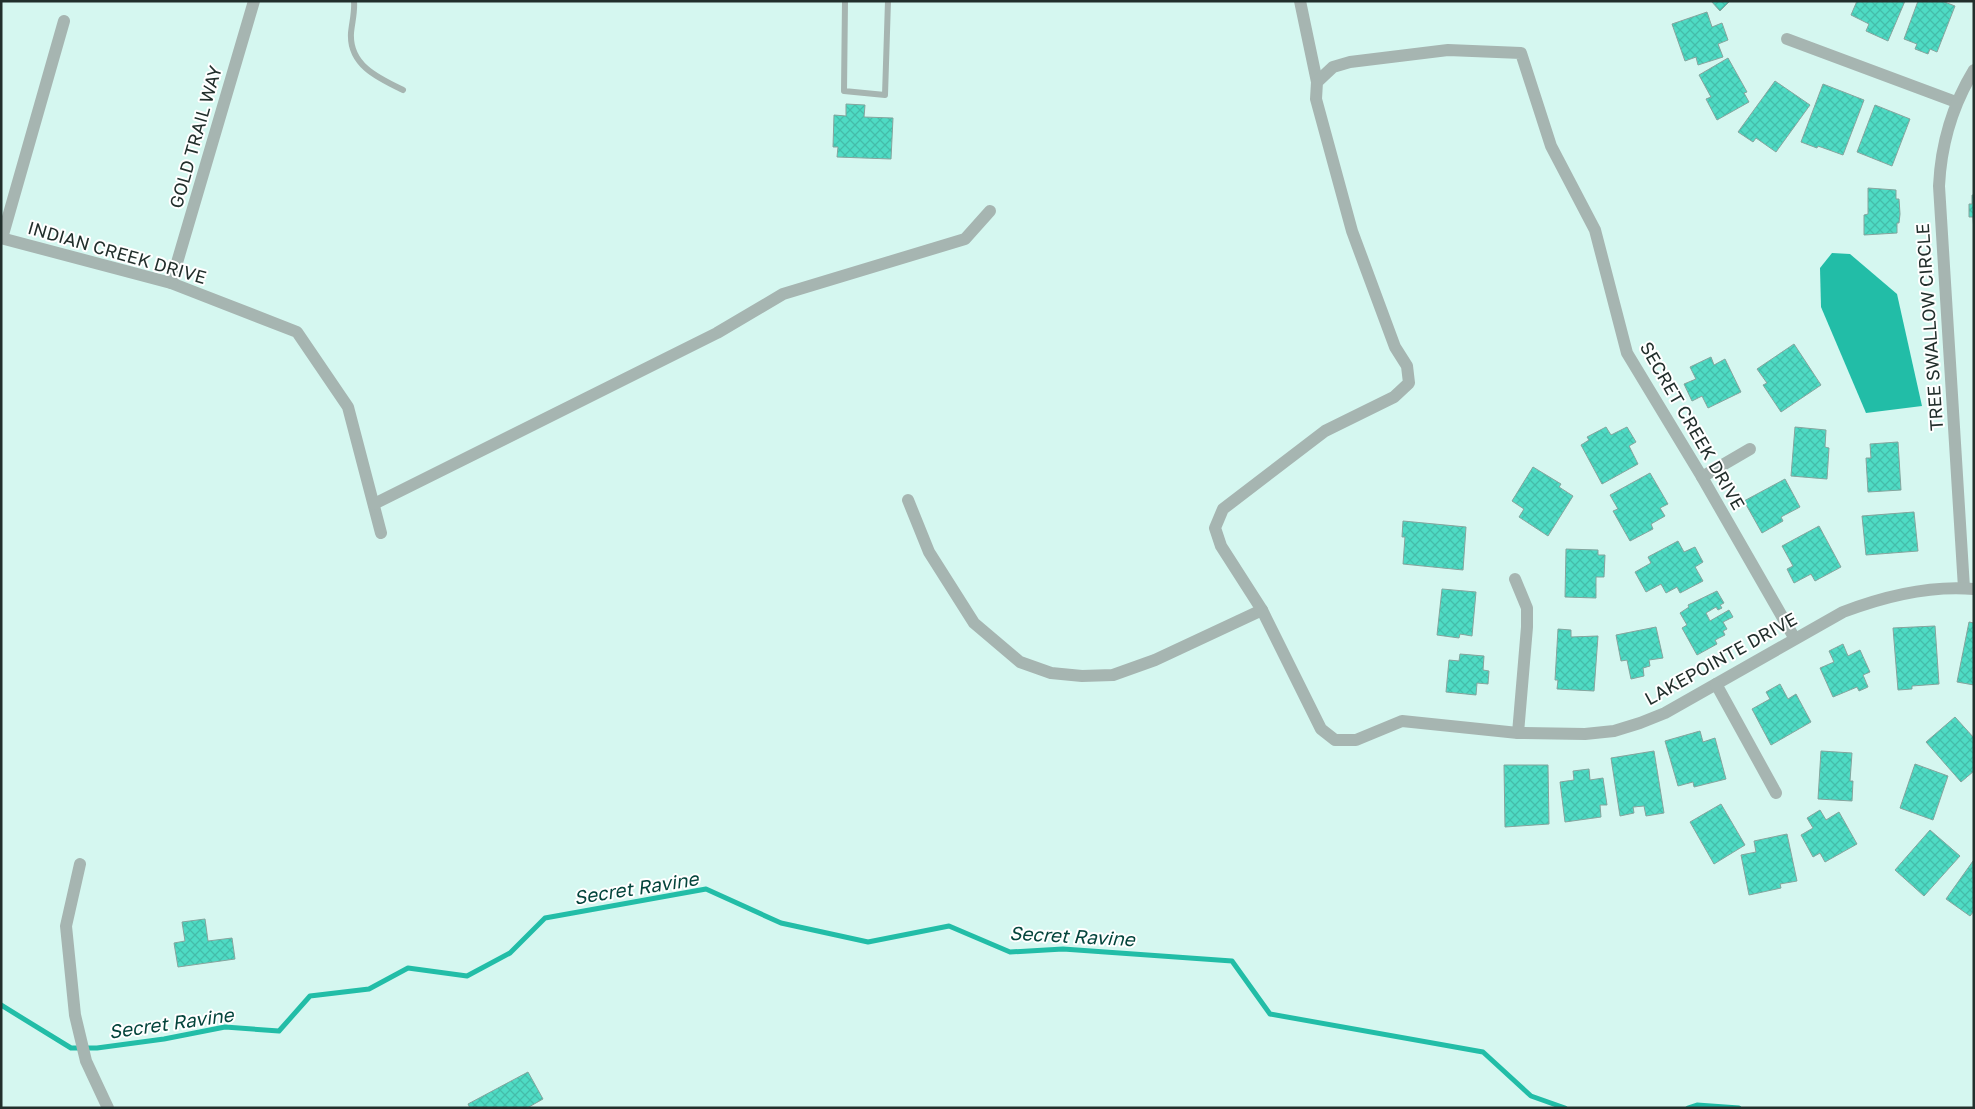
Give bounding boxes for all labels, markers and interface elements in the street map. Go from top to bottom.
street label: GOLD TRAIL WAY [164,62,226,211]
street label: INDIAN CREEK DRIVE [25,216,209,288]
street label: TREE SWALLOW CIRCLE [1911,223,1947,431]
street label: SECRET CREEK DRIVE [1636,337,1750,514]
street label: LAKEPOINTE DRIVE [1640,607,1801,709]
water label: Secret Ravine [572,866,702,909]
water label: Secret Ravine [1009,921,1137,950]
water label: Secret Ravine [107,1002,237,1043]

